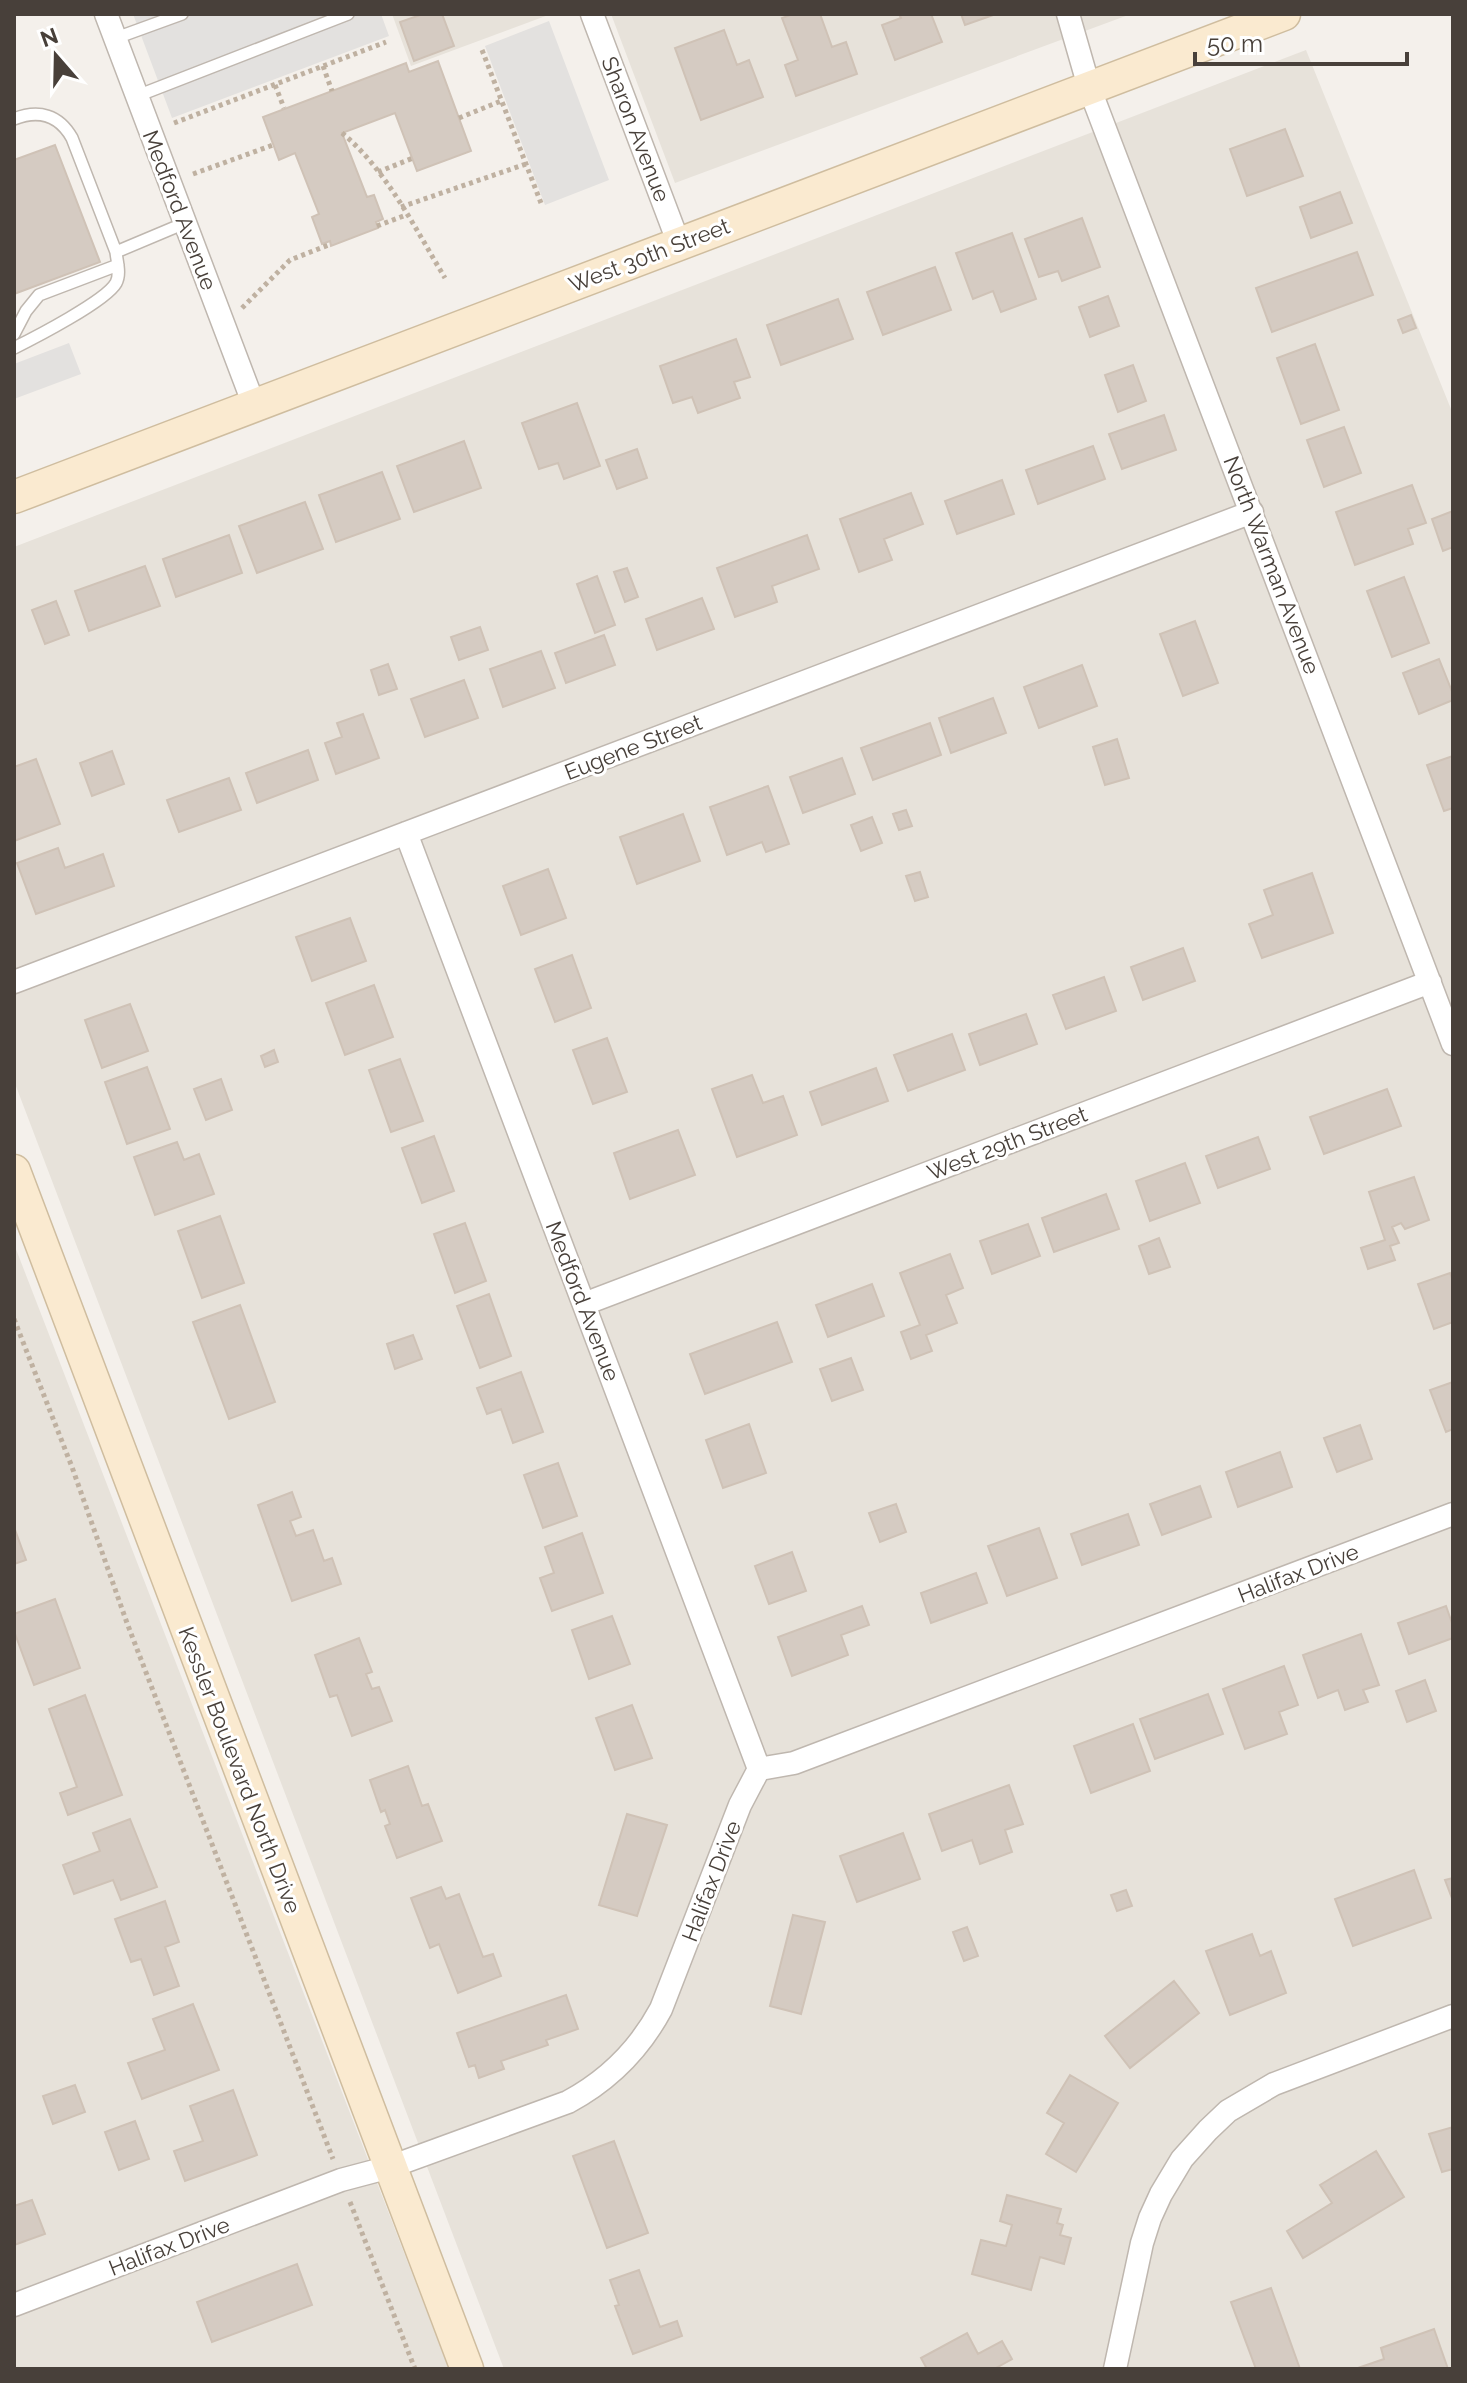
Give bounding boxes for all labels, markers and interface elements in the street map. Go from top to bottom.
north arrow [16,16,96,96]
scale bar [1195,16,1407,66]
text: N [37,22,61,52]
text: 50 m [1207,29,1263,58]
street label: Sharon Avenue [596,53,676,205]
street label: Medford Avenue [138,126,222,294]
street label: West 30th Street [565,212,734,298]
street label: North Warman Avenue [1218,452,1326,678]
street label: Eugene Street [561,709,706,785]
street label: West 29th Street [923,1100,1091,1185]
street label: Medford Avenue [541,1217,625,1385]
street label: Halifax Drive [1234,1538,1362,1608]
street label: Kessler Boulevard North Drive [173,1623,307,1917]
street label: Halifax Drive [676,1817,746,1945]
street label: Halifax Drive [105,2211,233,2281]

